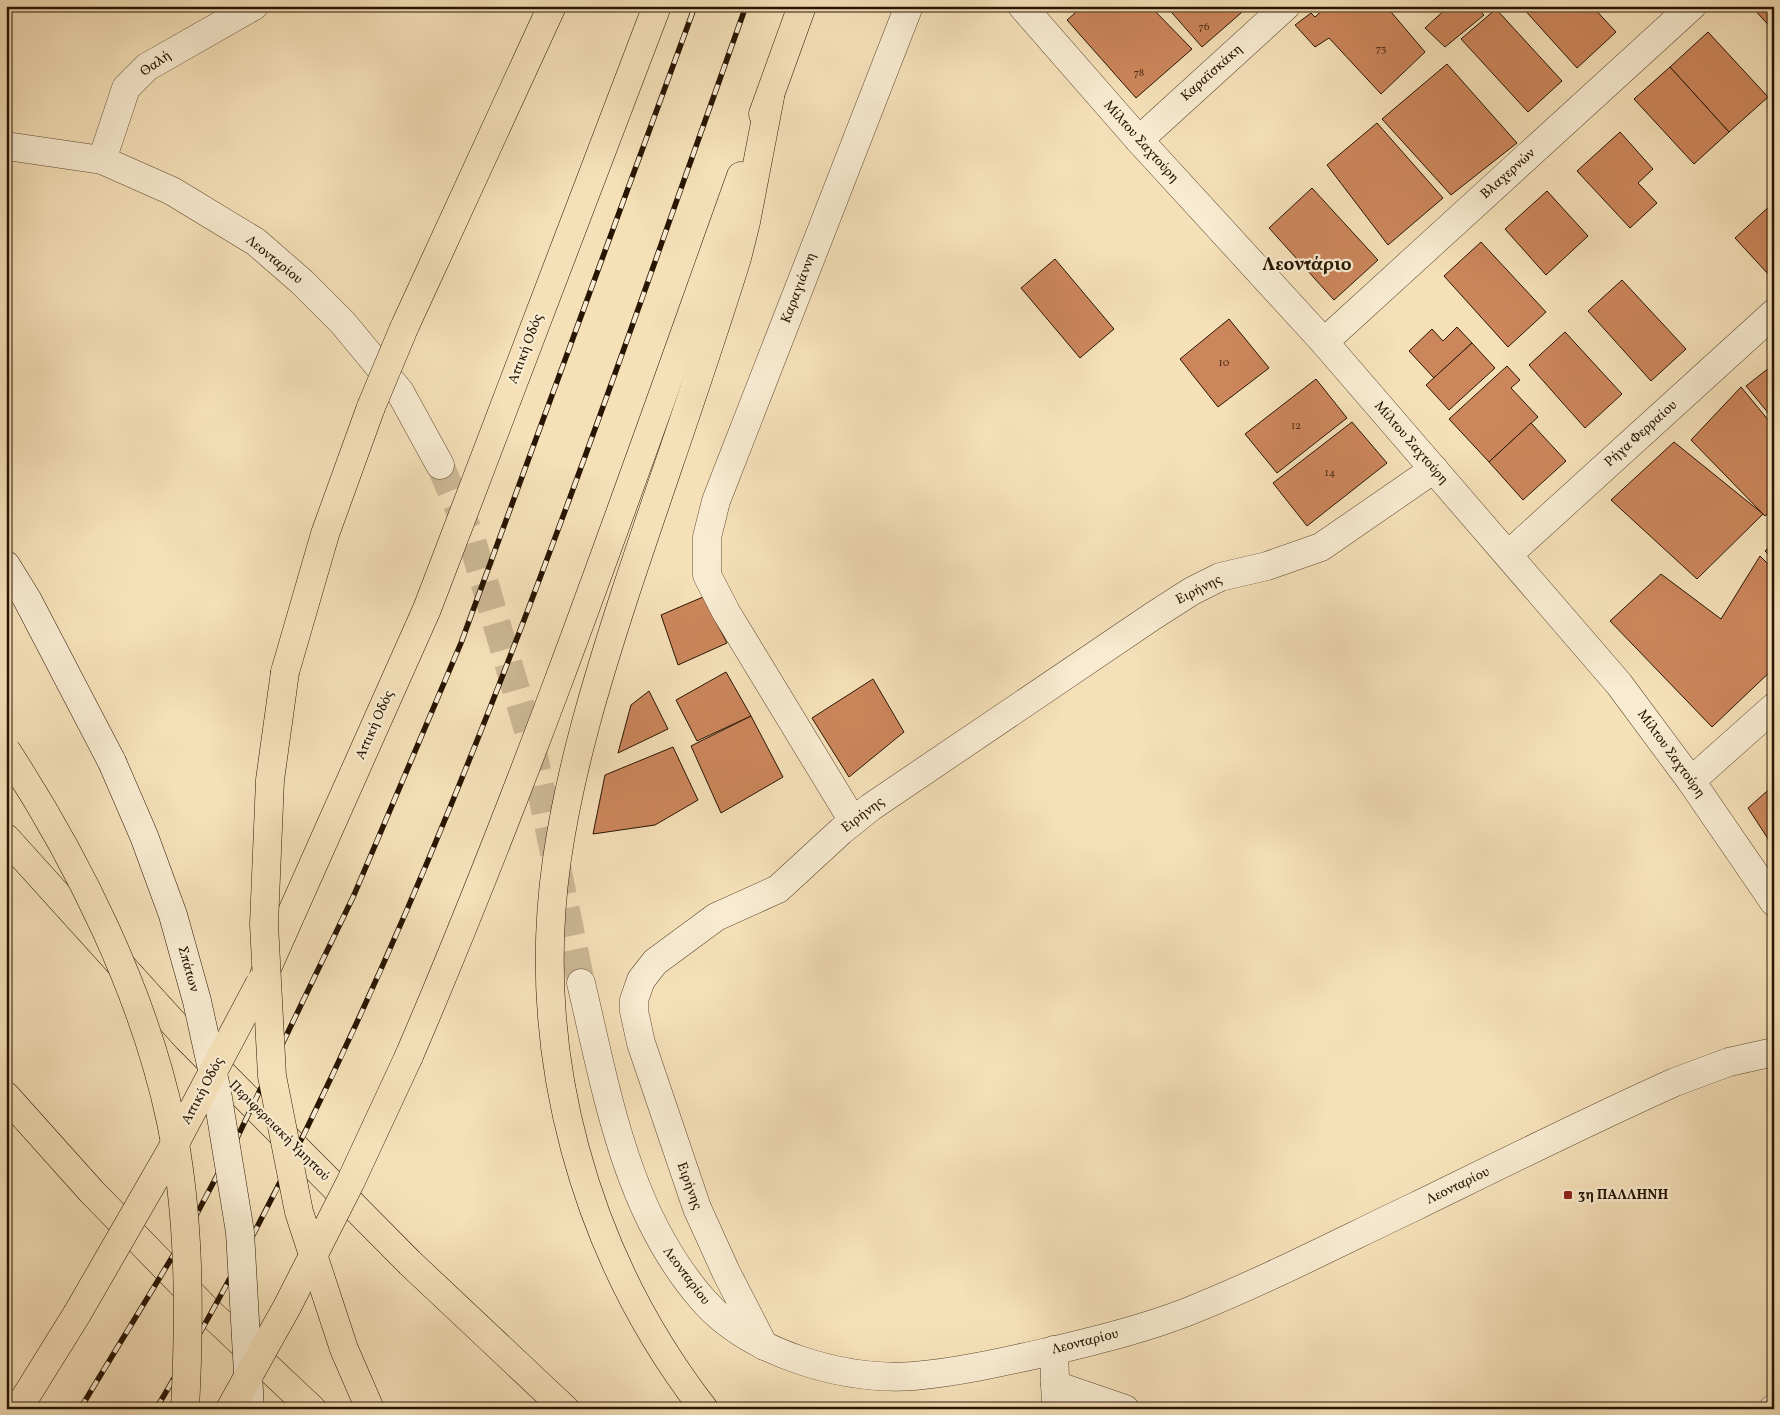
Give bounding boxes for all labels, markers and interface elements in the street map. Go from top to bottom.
house number: 76 [1199,20,1210,35]
street label: Καραϊσκάκη [1177,40,1247,106]
house number: 73 [1376,42,1387,57]
street label: Θαλή [137,46,175,82]
house number: 78 [1134,66,1145,81]
street label: Μίλτου Σαχτούρη [1099,97,1183,187]
street label: Βλαχερνών [1476,144,1540,204]
street label: Λεονταρίου [242,231,307,289]
street label: Καραγιάννη [777,250,821,326]
district label: Λεοντάριο [1262,252,1352,278]
street label: Αττική Οδός [504,311,548,387]
house number: 10 [1219,356,1230,371]
street label: Ρήγα Φερραίου [1601,396,1682,472]
street label: Μίλτου Σαχτούρη [1369,397,1453,489]
house number: 12 [1291,419,1301,434]
house number: 14 [1325,466,1336,481]
street label: Ειρήνης [1173,570,1225,610]
street label: Αττική Οδός [351,687,399,763]
street label: Μίλτου Σαχτούρη [1632,706,1710,802]
street label: Ειρήνης [838,793,888,837]
street label: Σπάτων [172,944,204,994]
street label: Αττική Οδός [177,1054,229,1128]
street label: Περιφερειακή Υμηττού [224,1076,334,1186]
street label: Ειρήνης [672,1160,706,1212]
street label: Λεονταρίου [1423,1162,1493,1209]
place label: 3η ΠΑΛΛΗΝΗ [1578,1186,1668,1205]
marker: 3η ΠΑΛΛΗΝΗ [1562,1189,1574,1201]
street label: Λεονταρίου [658,1243,714,1309]
street label: Λεονταρίου [1050,1324,1121,1359]

